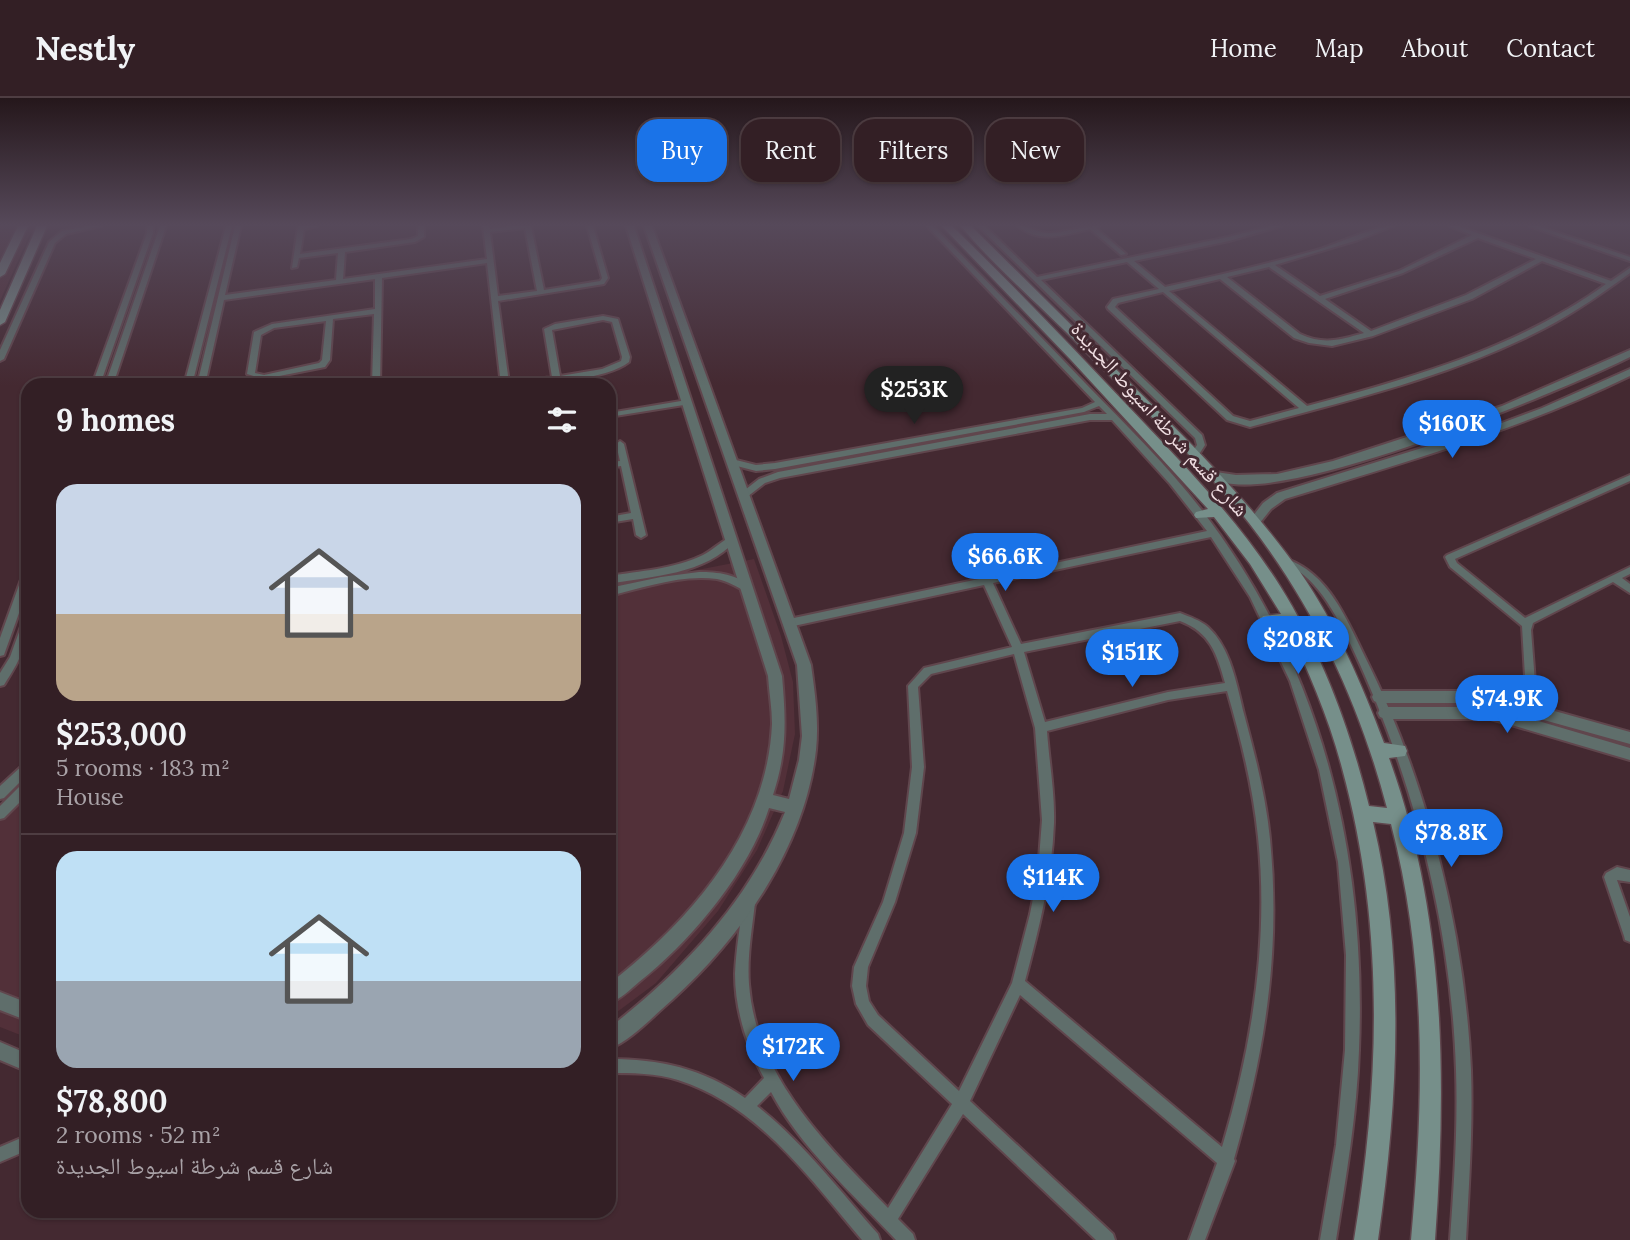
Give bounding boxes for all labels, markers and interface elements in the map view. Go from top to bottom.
text: Nestly [35,27,135,69]
text: Home [1210,33,1277,64]
text: Map [1315,33,1364,64]
text: About [1402,33,1468,64]
text: Contact [1506,33,1595,64]
chip: Buy [637,119,727,182]
chip: Rent [741,119,840,182]
chip: Filters [854,119,972,182]
chip: New [986,119,1084,182]
street label: شارع قسم شرطة اسيوط الجديدة [1065,316,1255,523]
pin: $253K [865,366,963,426]
text: $253K [880,374,948,403]
pin: $160K [1403,400,1501,460]
text: 9 homes [56,401,175,439]
icon: filters [543,401,581,439]
text: $160K [1418,408,1486,437]
icon: home [256,530,382,656]
pin: $66.6K [948,533,1062,593]
text: $66.6K [968,541,1042,570]
pin: $208K [1249,616,1347,676]
text: $208K [1263,624,1333,653]
pin: $151K [1083,630,1181,689]
text: $151K [1102,637,1163,666]
pin: $74.9K [1450,676,1564,735]
text: $74.9K [1471,683,1543,712]
text: $253,000 [56,715,187,753]
text: 5 rooms · 183 m² [56,753,230,782]
text: House [56,782,124,811]
pin: $78.8K [1394,810,1508,869]
text: $78.8K [1415,817,1487,846]
pin: $114K [1004,854,1102,914]
text: $114K [1022,862,1084,891]
icon: home [256,896,382,1022]
pin: $172K [744,1024,842,1083]
text: $172K [762,1031,824,1060]
text: $78,800 [56,1082,168,1120]
text: 2 rooms · 52 m² [56,1120,221,1149]
text: شارع قسم شرطة اسيوط الجديدة [56,1151,333,1180]

